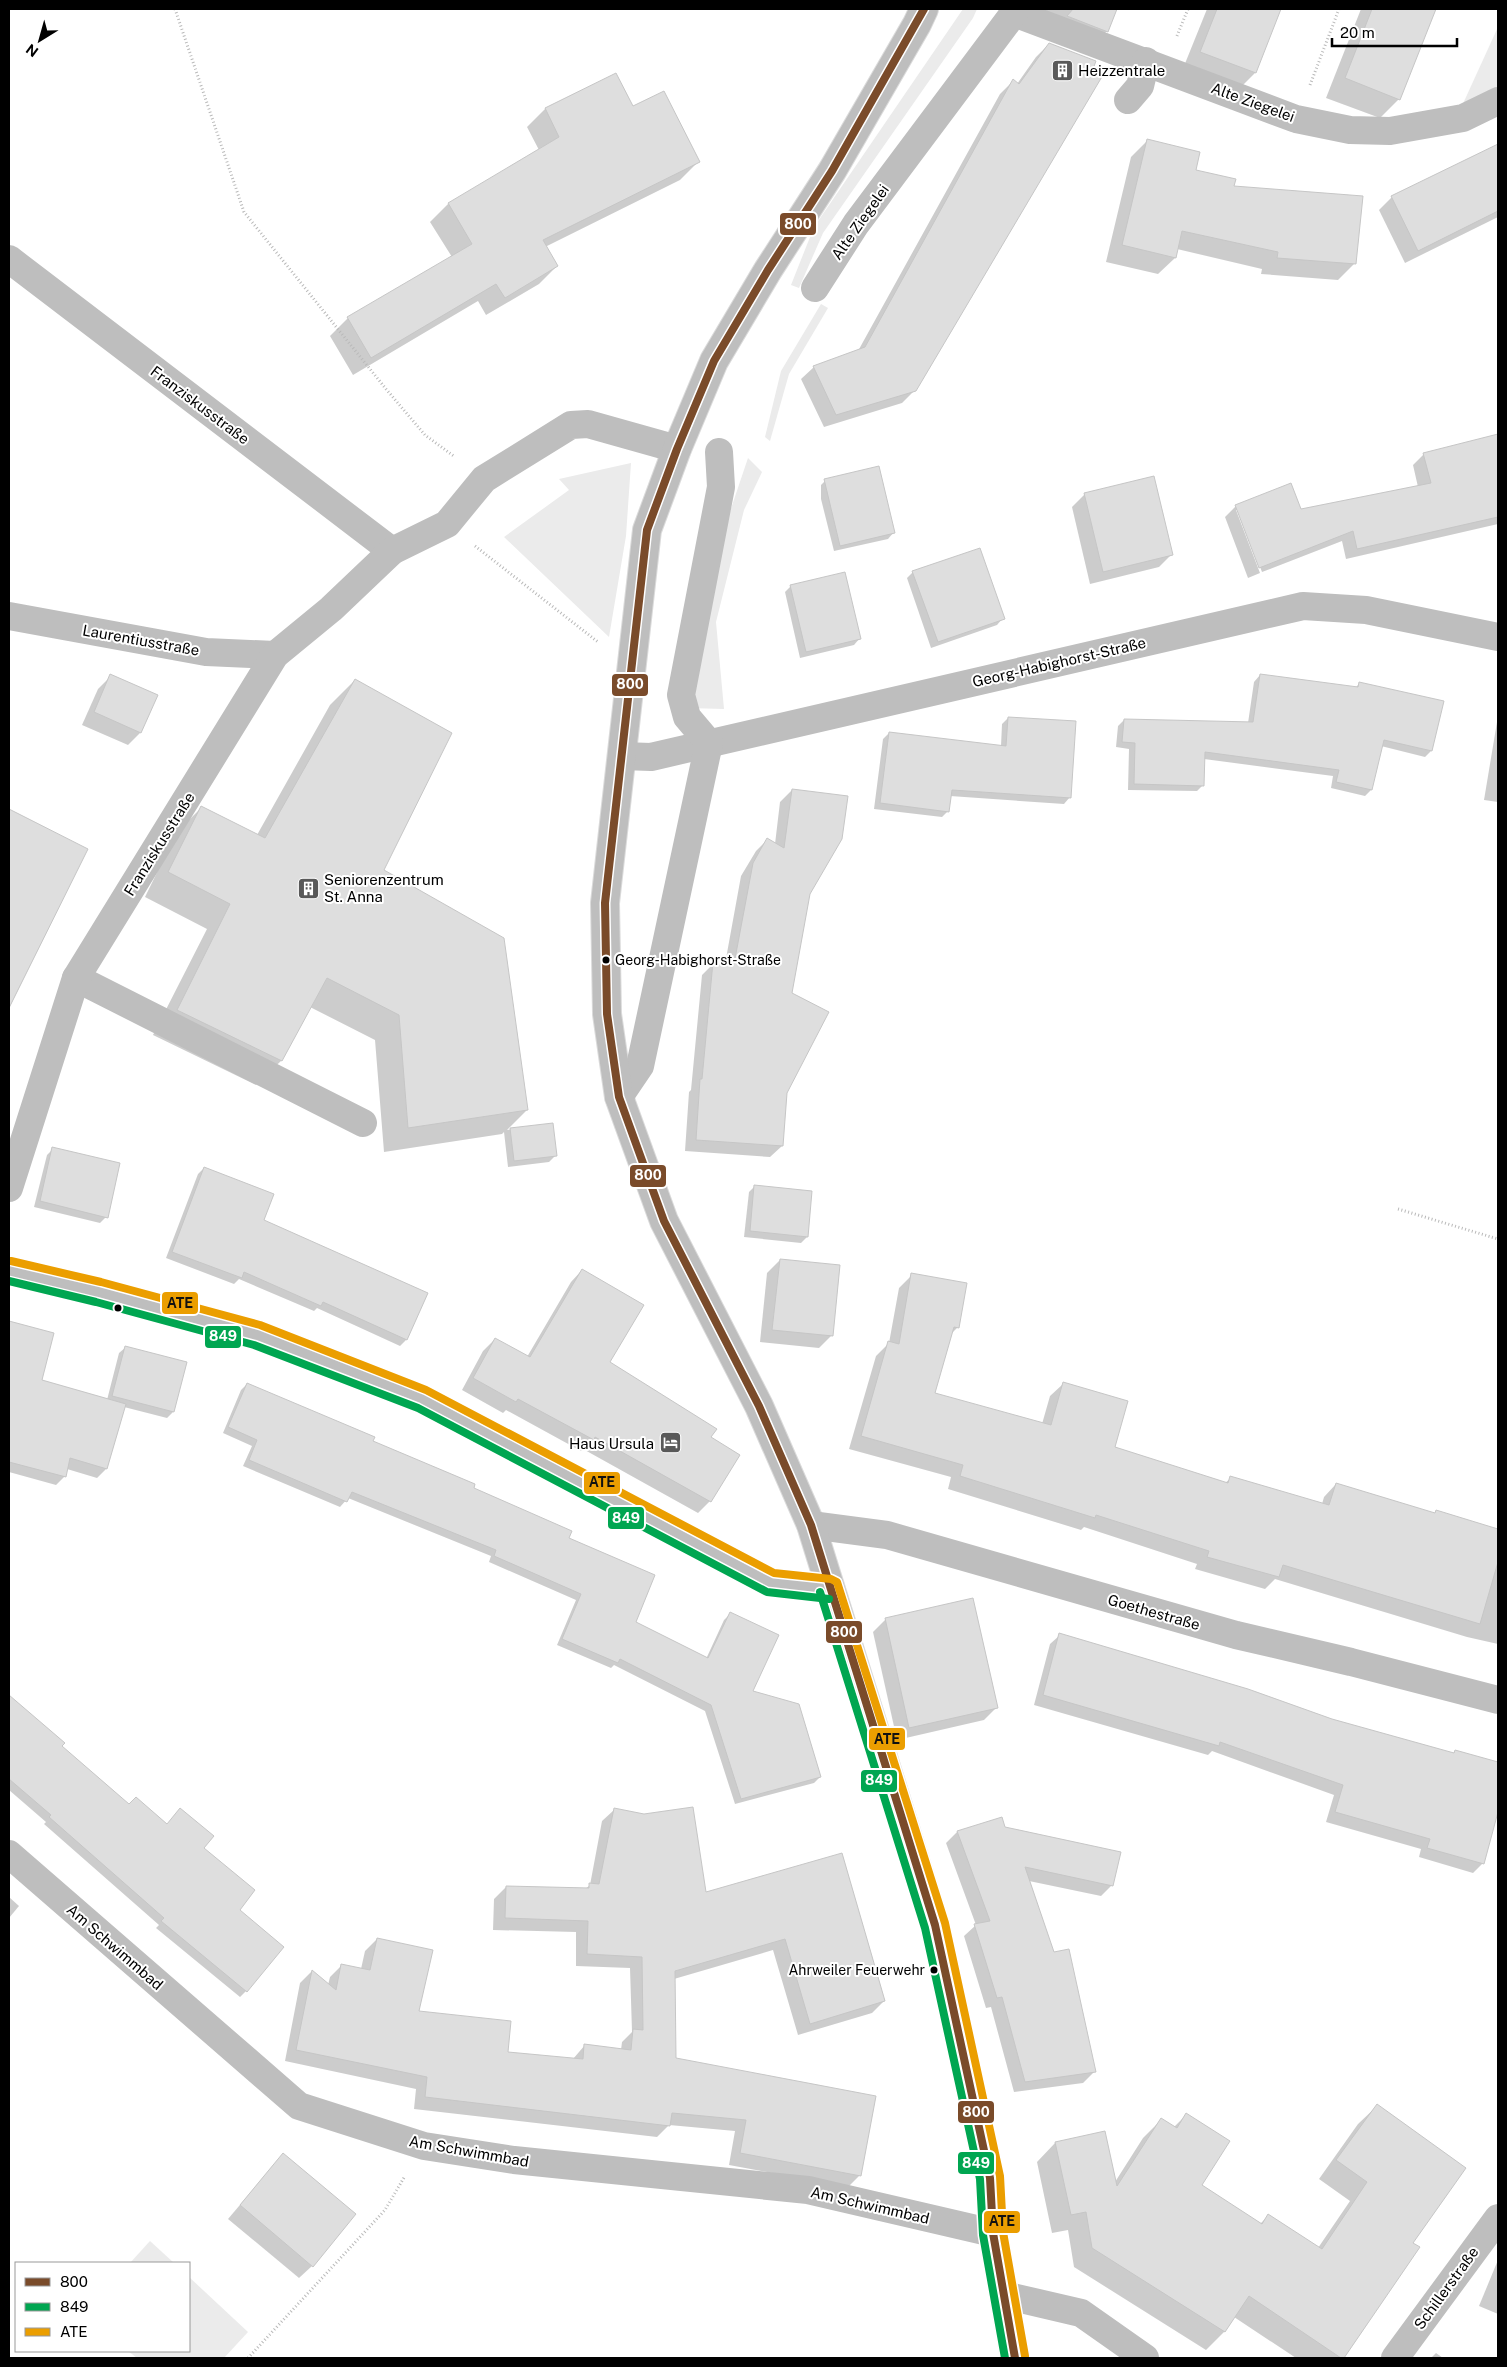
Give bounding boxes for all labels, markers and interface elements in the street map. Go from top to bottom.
north arrow [15,15,65,65]
scale bar [1332,15,1457,47]
text: 20 m [1340,24,1375,41]
text: N [23,41,41,60]
building icon: Heizzentrale [1050,58,1074,82]
place label: Heizzentrale [1078,62,1165,79]
street label: Alte Ziegelei [1209,79,1297,125]
street label: Alte Ziegelei [828,181,892,263]
line badge: 800 [779,212,817,236]
text: 800 [784,216,812,232]
street label: Franziskusstraße [147,362,253,448]
street label: Laurentiusstraße [81,621,201,659]
street label: Georg-Habighorst-Straße [971,634,1147,690]
line badge: 800 [611,673,649,697]
text: 800 [616,676,644,692]
street label: Franziskusstraße [120,789,198,899]
place label: Seniorenzentrum St. Anna [324,871,444,905]
building icon: Seniorenzentrum St. Anna [296,876,320,900]
place label: Georg-Habighorst-Straße [615,952,781,968]
marker: Georg-Habighorst-Straße [601,955,611,965]
line badge: 800 [629,1164,667,1188]
text: 800 [634,1167,662,1183]
line badge: ATE [161,1291,199,1315]
text: ATE [167,1295,193,1311]
unlabelled marker [113,1303,123,1313]
line badge: 849 [204,1325,242,1349]
text: 849 [209,1328,237,1344]
hotel icon: Haus Ursula [658,1431,682,1455]
place label: Haus Ursula [569,1435,654,1452]
line badge: ATE [583,1471,621,1495]
text: ATE [589,1474,615,1490]
line badge: 849 [607,1506,645,1530]
text: 849 [612,1510,640,1526]
street label: Goethestraße [1106,1591,1202,1633]
line badge: 800 [825,1620,863,1644]
text: 800 [830,1624,858,1640]
line badge: ATE [868,1727,906,1751]
text: ATE [874,1731,900,1747]
line badge: 849 [860,1769,898,1793]
text: 849 [865,1772,893,1788]
street label: Am Schwimmbad [64,1901,166,1993]
place label: Ahrweiler Feuerwehr [788,1962,925,1978]
marker: Ahrweiler Feuerwehr [929,1965,939,1975]
line badge: 800 [957,2100,995,2124]
text: 800 [962,2104,990,2120]
street label: Am Schwimmbad [408,2132,530,2170]
line badge: 849 [957,2151,995,2175]
text: 849 [962,2155,990,2171]
street label: Am Schwimmbad [809,2183,931,2227]
line badge: ATE [983,2210,1021,2234]
text: ATE [989,2213,1015,2229]
street label: Schillerstraße [1410,2243,1482,2333]
legend [15,2262,190,2352]
text: 800 [60,2273,88,2290]
text: 849 [60,2298,88,2315]
text: ATE [60,2323,88,2340]

